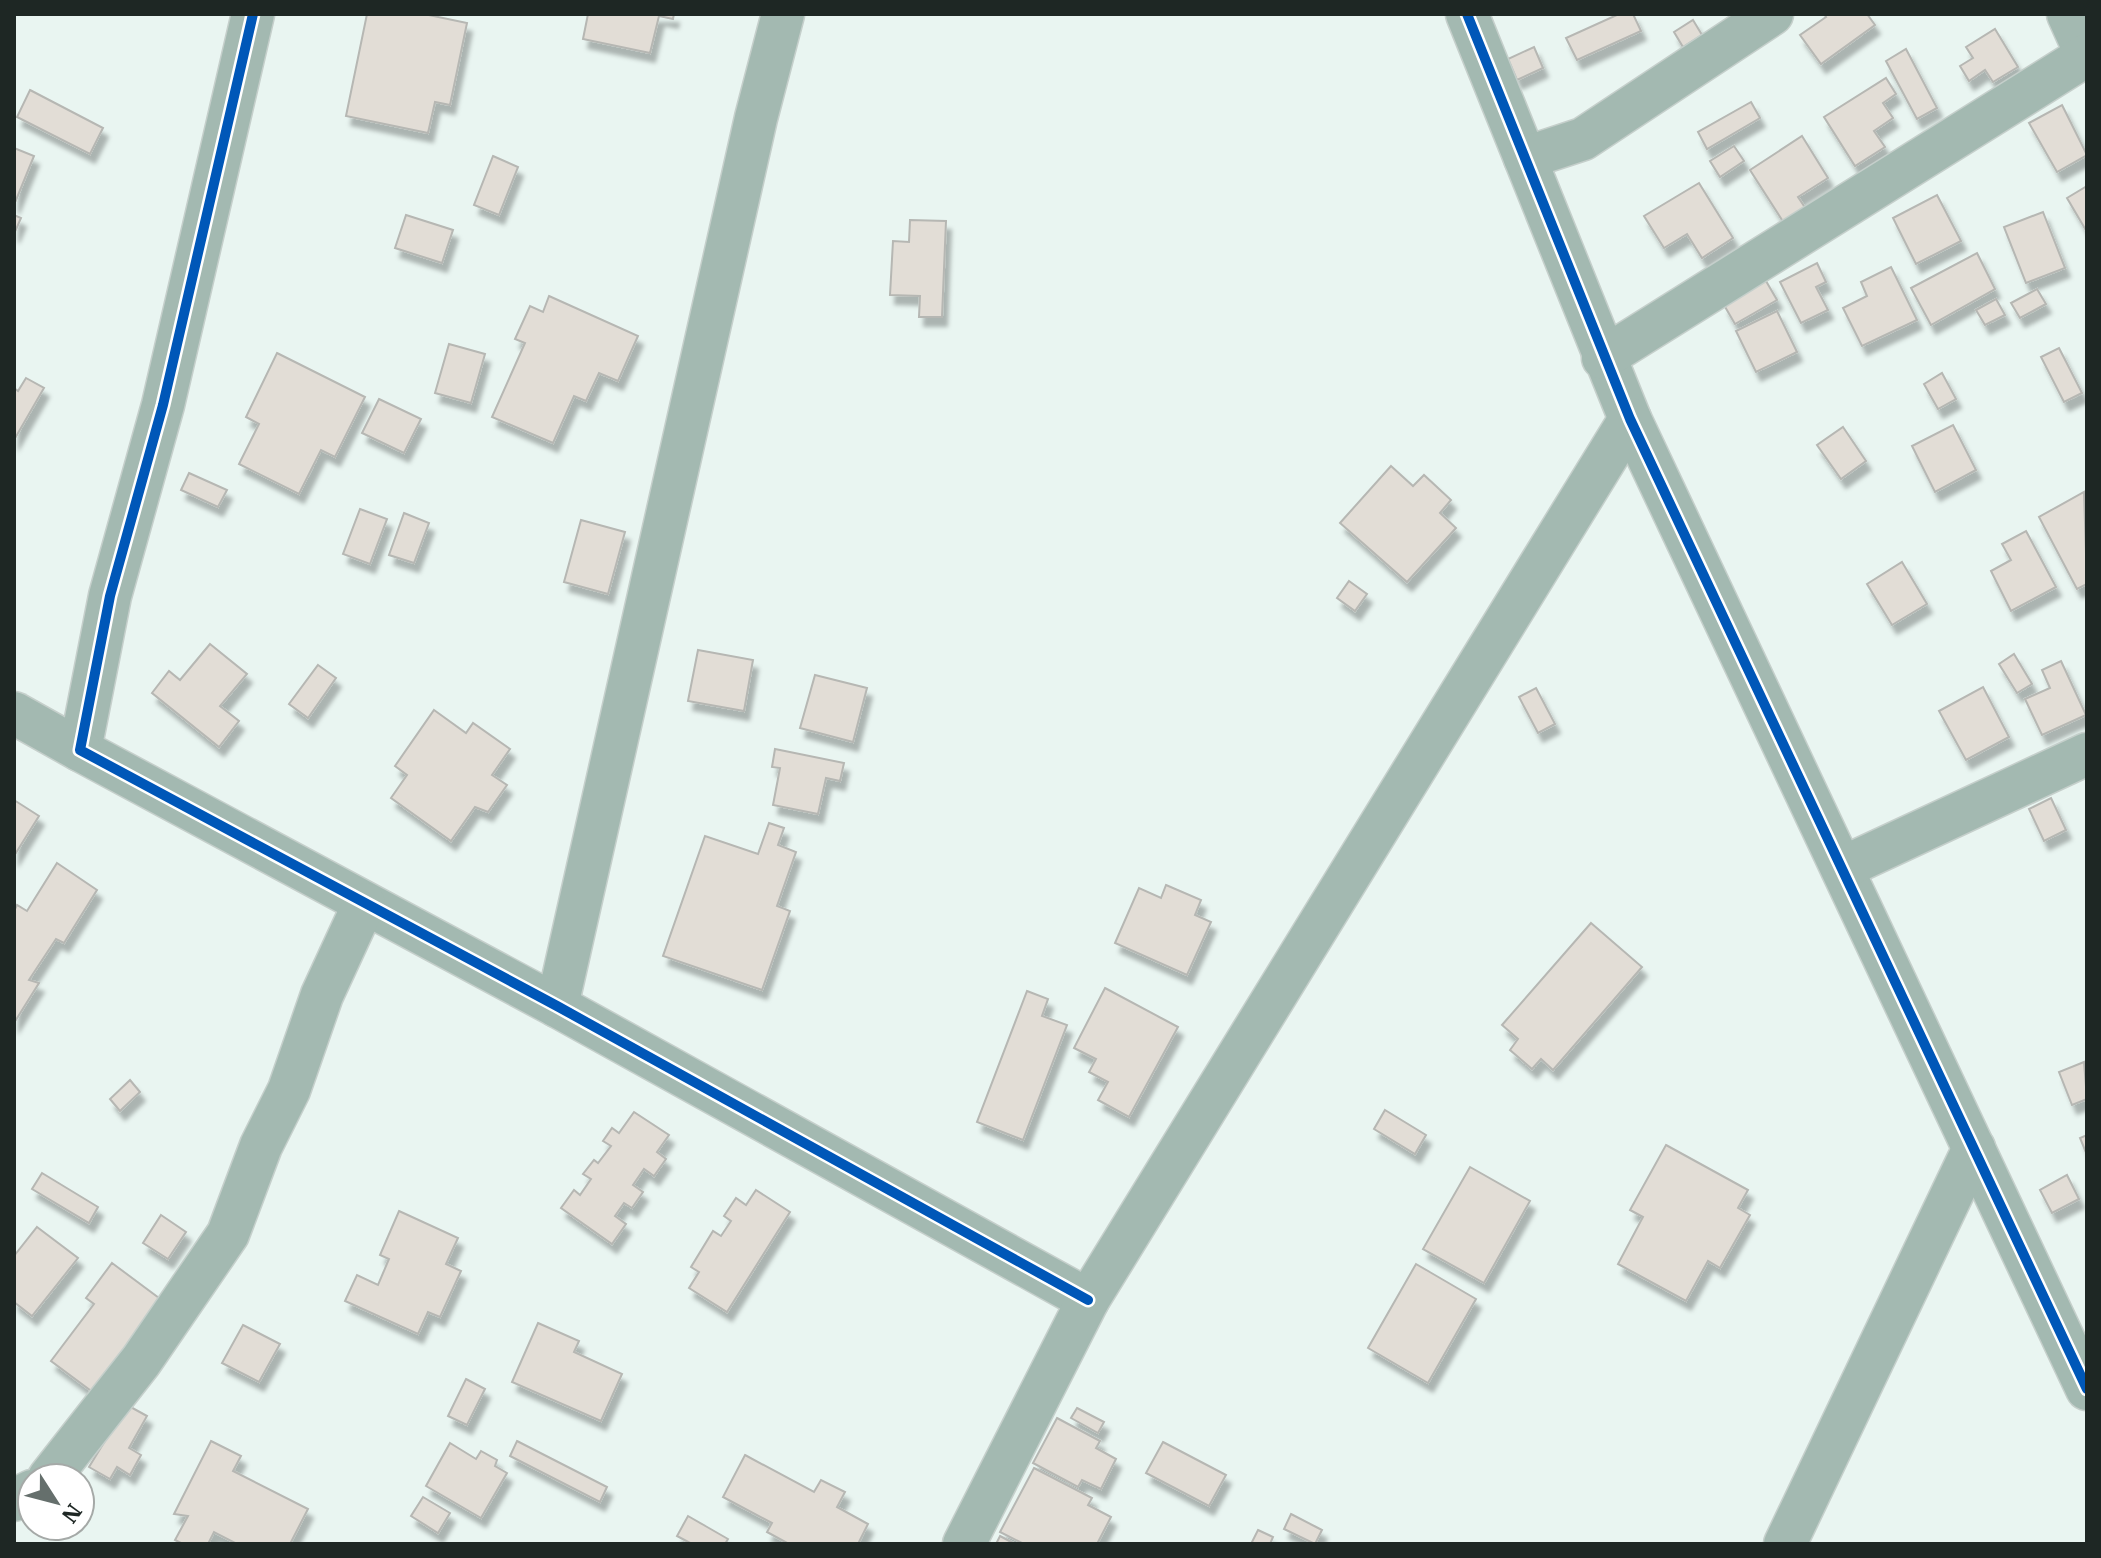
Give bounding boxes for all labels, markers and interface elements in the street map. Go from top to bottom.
north arrow [16,1462,96,1542]
text: N [56,1498,89,1530]

